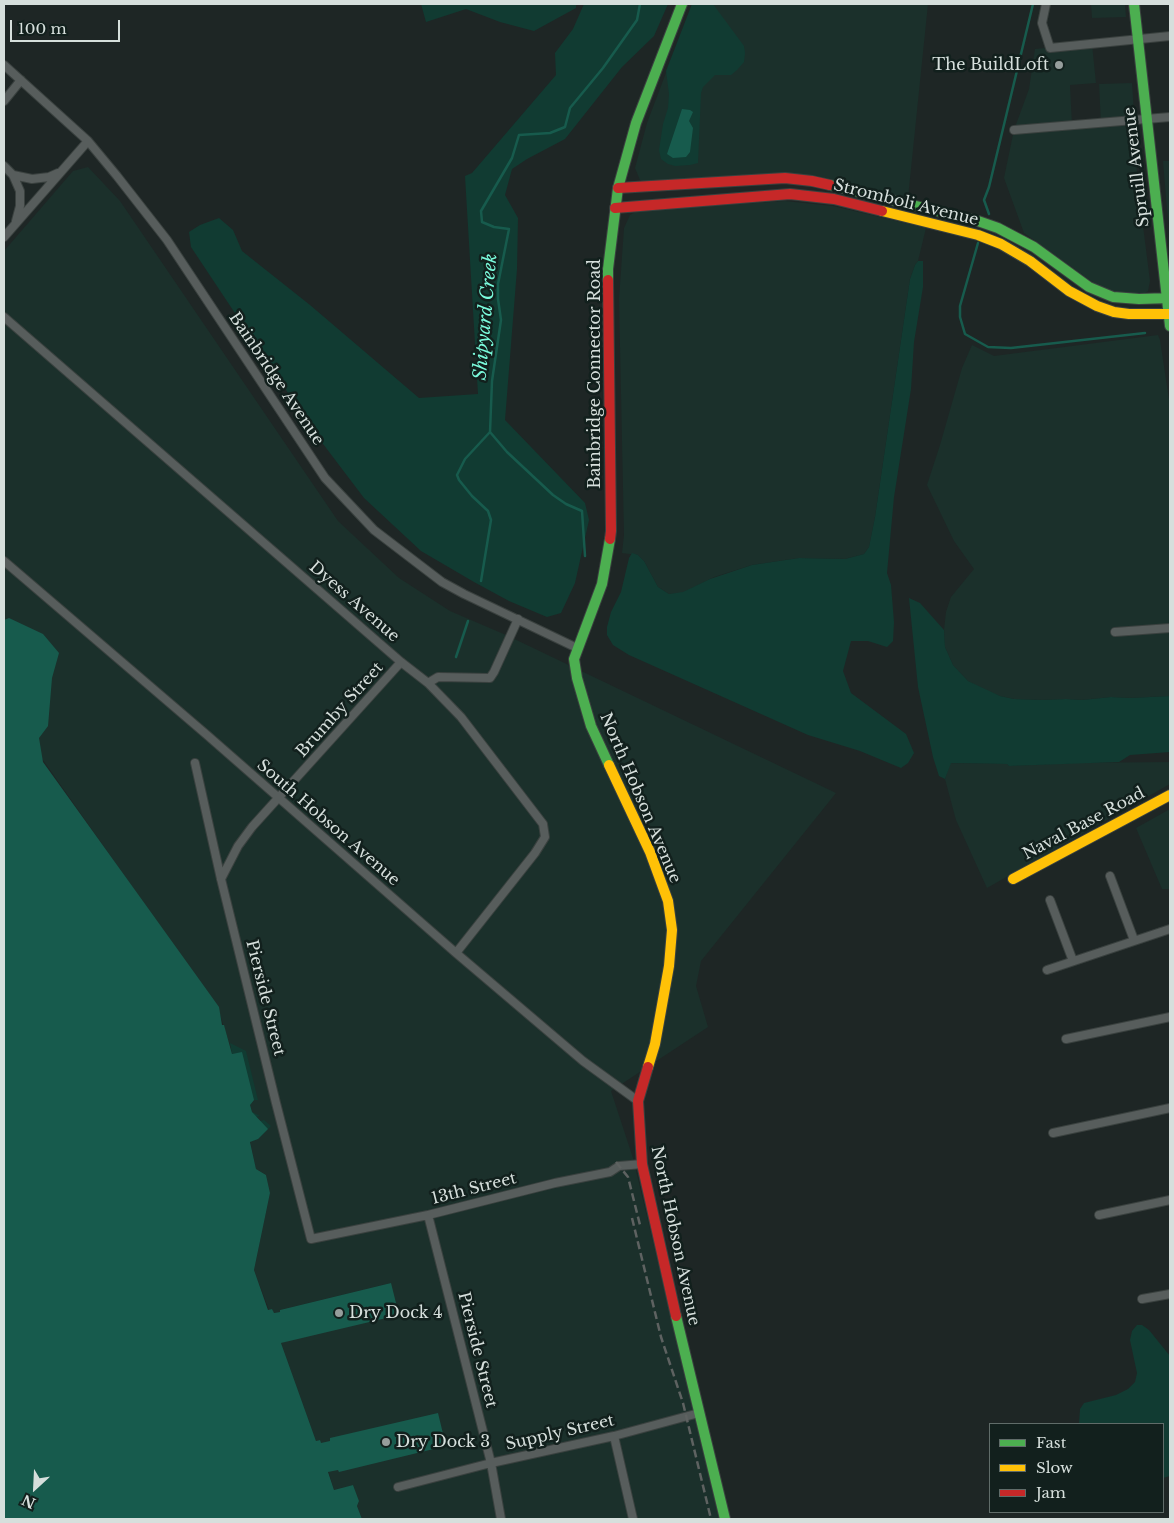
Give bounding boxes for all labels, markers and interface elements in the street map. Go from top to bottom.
scale bar [12,10,122,42]
text: 100 m [18,19,67,38]
place label: The BuildLoft [932,55,1049,75]
marker: The BuildLoft [1053,59,1065,71]
street label: Spruill Avenue [1120,106,1154,228]
street label: Stromboli Avenue [832,176,980,230]
water label: Shipyard Creek [470,253,502,381]
street label: Bainbridge Connector Road [585,259,605,489]
street label: Bainbridge Avenue [224,309,328,449]
street label: Dyess Avenue [305,558,403,646]
street label: Brumby Street [292,659,388,761]
street label: North Hobson Avenue [595,710,685,886]
street label: South Hobson Avenue [253,756,403,890]
street label: Naval Base Road [1020,784,1148,864]
street label: Pierside Street [241,938,289,1058]
street label: North Hobson Avenue [647,1144,703,1328]
street label: 13th Street [430,1169,518,1209]
street label: Pierside Street [453,1290,501,1410]
place label: Dry Dock 4 [349,1303,443,1323]
marker: Dry Dock 4 [333,1307,345,1319]
street label: Supply Street [504,1411,616,1455]
legend [989,1423,1164,1513]
place label: Dry Dock 3 [396,1432,490,1452]
text: Fast [1036,1433,1066,1452]
marker: Dry Dock 3 [380,1436,392,1448]
text: Slow [1036,1458,1073,1477]
north arrow [10,1463,60,1513]
text: Jam [1036,1483,1066,1502]
text: N [19,1491,38,1513]

